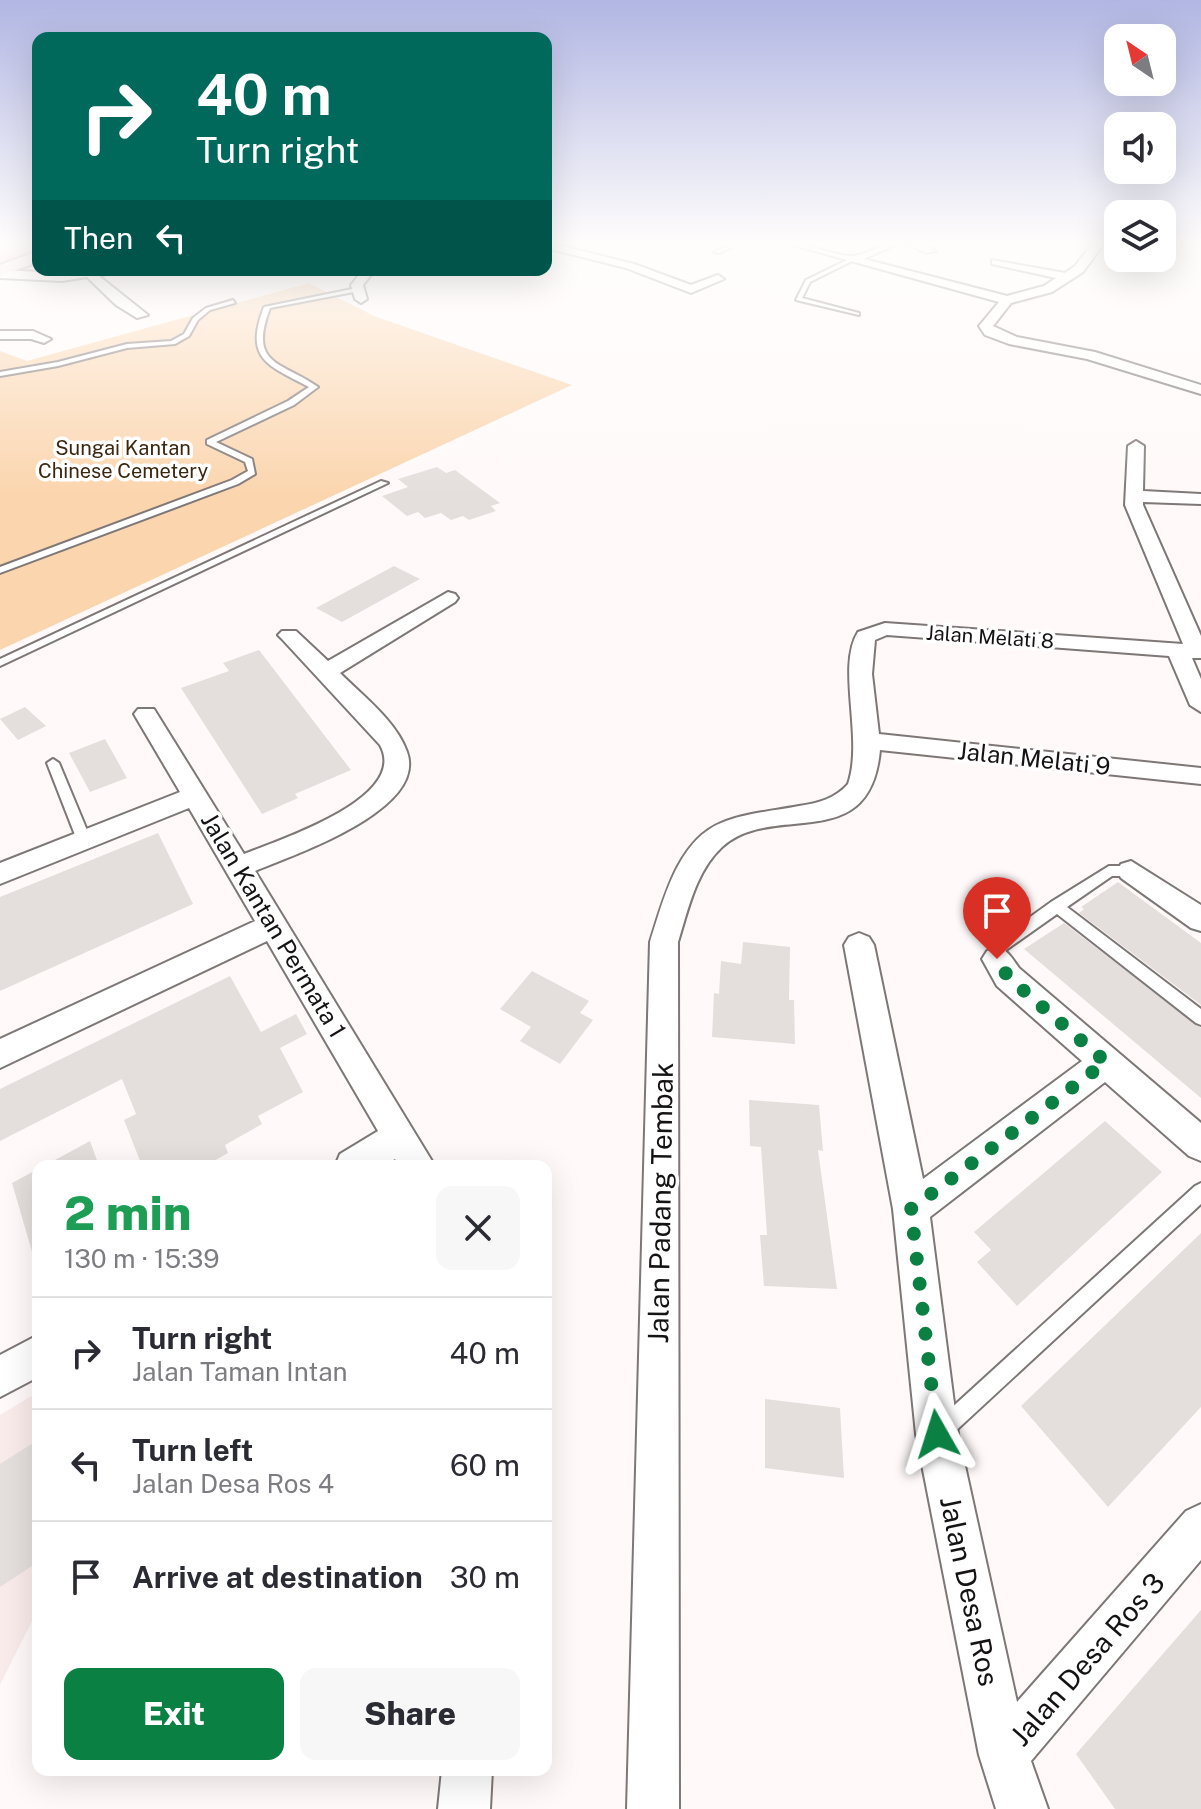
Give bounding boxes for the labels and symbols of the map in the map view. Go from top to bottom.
north arrow [1104,24,1176,96]
park label: Sungai Kantan Chinese Cemetery [38,436,208,483]
street label: Jalan Melati 8 [925,621,1055,653]
street label: Jalan Melati 9 [956,736,1112,780]
street label: Jalan Kantan Permata 1 [196,807,352,1043]
pin [963,877,1031,959]
street label: Jalan Padang Tembak [641,1062,679,1344]
position arrow [895,1392,979,1476]
street label: Jalan Desa Ros [934,1493,1006,1689]
street label: Jalan Desa Ros 3 [1003,1566,1171,1752]

